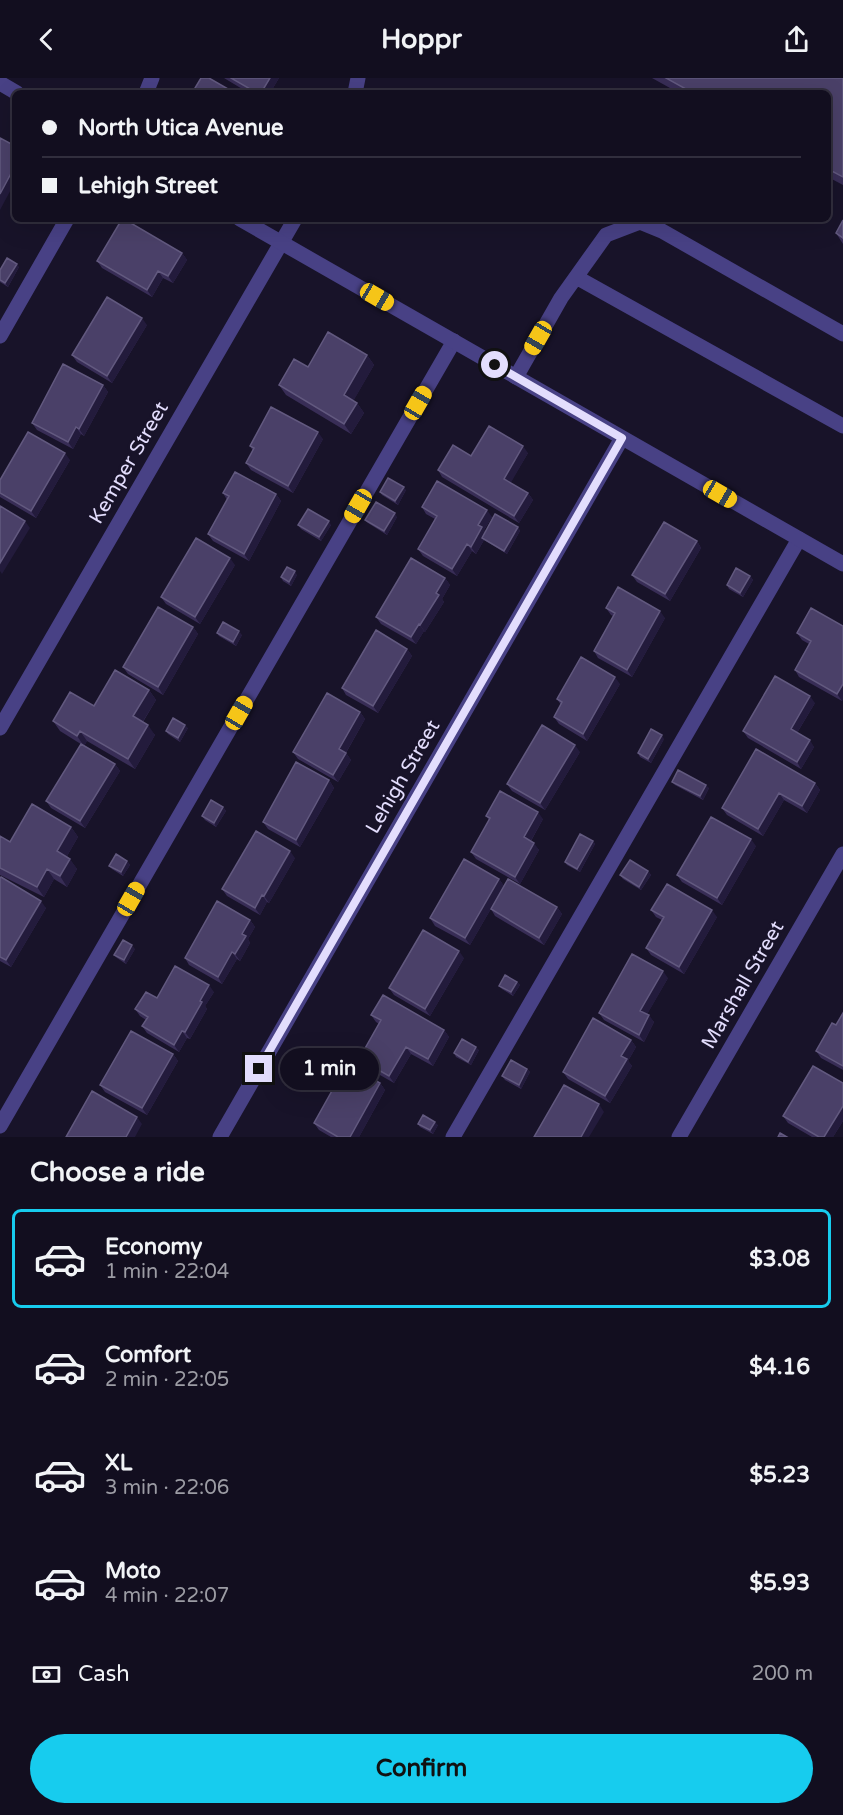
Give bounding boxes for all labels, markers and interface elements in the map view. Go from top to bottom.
icon: back [30,23,63,56]
text: Hoppr [381,23,462,56]
icon: share [780,23,813,56]
text: North Utica Avenue [78,115,284,141]
text: Lehigh Street [78,173,218,199]
car [357,280,397,314]
car [521,318,555,358]
route start [481,351,508,378]
car [401,383,435,423]
street label: Kemper Street [84,397,174,528]
car [700,477,740,511]
car [341,486,375,526]
car [222,693,256,733]
street label: Lehigh Street [361,716,445,838]
car [114,879,148,919]
street label: Marshall Street [697,917,789,1053]
callout: 1 min [280,1048,379,1090]
route end [245,1055,272,1082]
text: 1 min [303,1057,356,1081]
text: Choose a ride [30,1156,205,1189]
icon: car [33,1232,87,1286]
text: Economy [105,1234,202,1260]
text: $3.08 [749,1246,810,1272]
text: 1 min · 22:04 [105,1260,229,1284]
icon: car [33,1340,87,1394]
text: Comfort [105,1342,191,1368]
text: $4.16 [749,1354,810,1380]
text: 2 min · 22:05 [105,1368,229,1392]
icon: car [33,1448,87,1502]
text: XL [105,1450,132,1476]
text: $5.23 [749,1462,810,1488]
text: 3 min · 22:06 [105,1476,229,1500]
icon: car [33,1556,87,1610]
text: Moto [105,1558,161,1584]
text: $5.93 [749,1570,810,1596]
text: 4 min · 22:07 [105,1584,229,1608]
icon: cash [30,1658,63,1691]
text: Cash [78,1661,130,1687]
text: 200 m [752,1662,813,1686]
button: Confirm [30,1734,813,1803]

